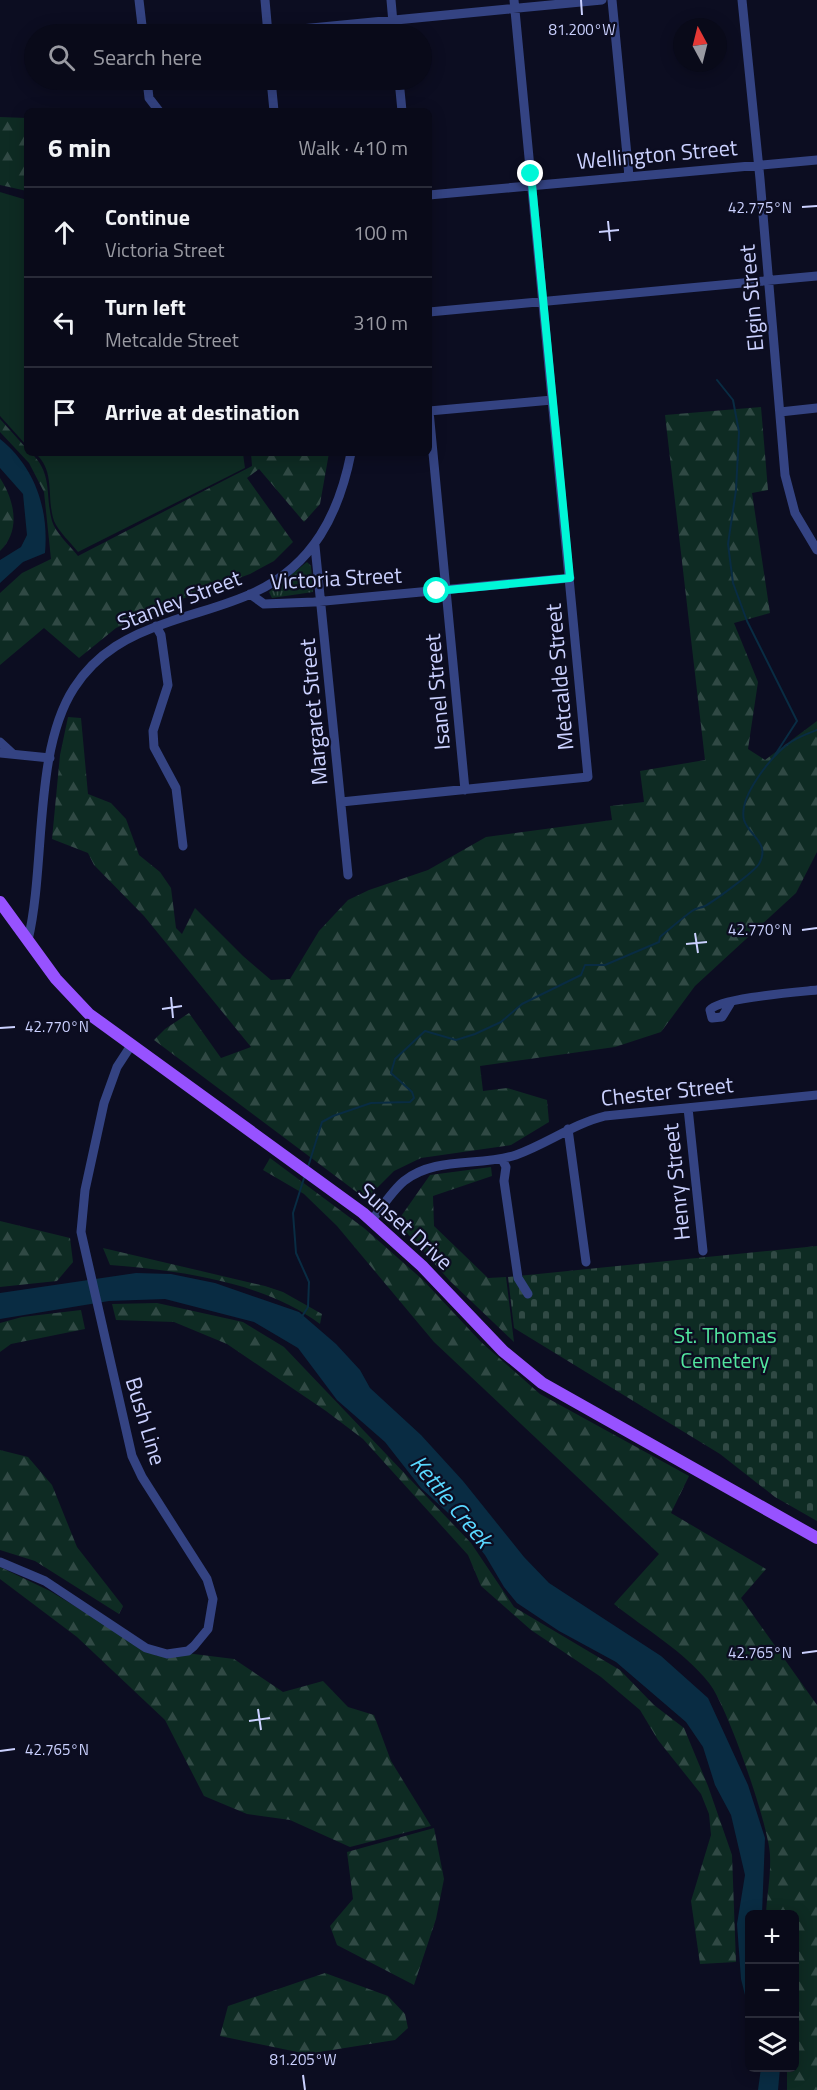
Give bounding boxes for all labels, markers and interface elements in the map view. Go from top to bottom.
text: 81.200°W [549,18,615,41]
north arrow [673,18,727,72]
search box [24,24,432,90]
text: Search here [93,40,202,74]
icon: search [45,41,78,74]
text: 6 min [48,128,111,167]
street label: Wellington Street [575,130,739,178]
text: Walk · 410 m [299,132,408,163]
route end [517,160,543,186]
text: 42.775°N [728,196,792,219]
text: Continue [105,200,190,234]
icon: ahead [48,216,81,249]
text: 100 m [353,217,408,248]
text: Victoria Street [105,234,225,265]
street label: Elgin Street [729,243,773,353]
text: Turn left [105,290,186,324]
icon: left [48,306,81,339]
text: 310 m [353,307,408,338]
text: Metcalde Street [105,324,239,355]
text: Arrive at destination [105,395,300,429]
icon: arrive [48,396,81,429]
street label: Victoria Street [269,558,403,598]
street label: Stanley Street [112,561,246,639]
route start [423,577,449,603]
street label: Metcalde Street [536,602,582,752]
street label: Isanel Street [415,632,459,751]
street label: Margaret Street [290,637,336,787]
text: 42.770°N [728,918,792,941]
text: 42.770°N [25,1015,89,1038]
street label: Chester Street [599,1067,735,1115]
street label: Henry Street [653,1122,699,1242]
street label: Sunset Drive [351,1174,461,1278]
park label: St. Thomas Cemetery [673,1318,777,1377]
street label: Bush Line [117,1373,175,1469]
water label: Kettle Creek [402,1446,504,1558]
text: 42.765°N [728,1641,792,1664]
text: 42.765°N [25,1738,89,1761]
map controls [745,1910,799,2072]
button: + [745,1910,799,1964]
button: − [745,1964,799,2018]
button: layers [745,2018,799,2072]
text: 81.205°W [270,2048,336,2071]

